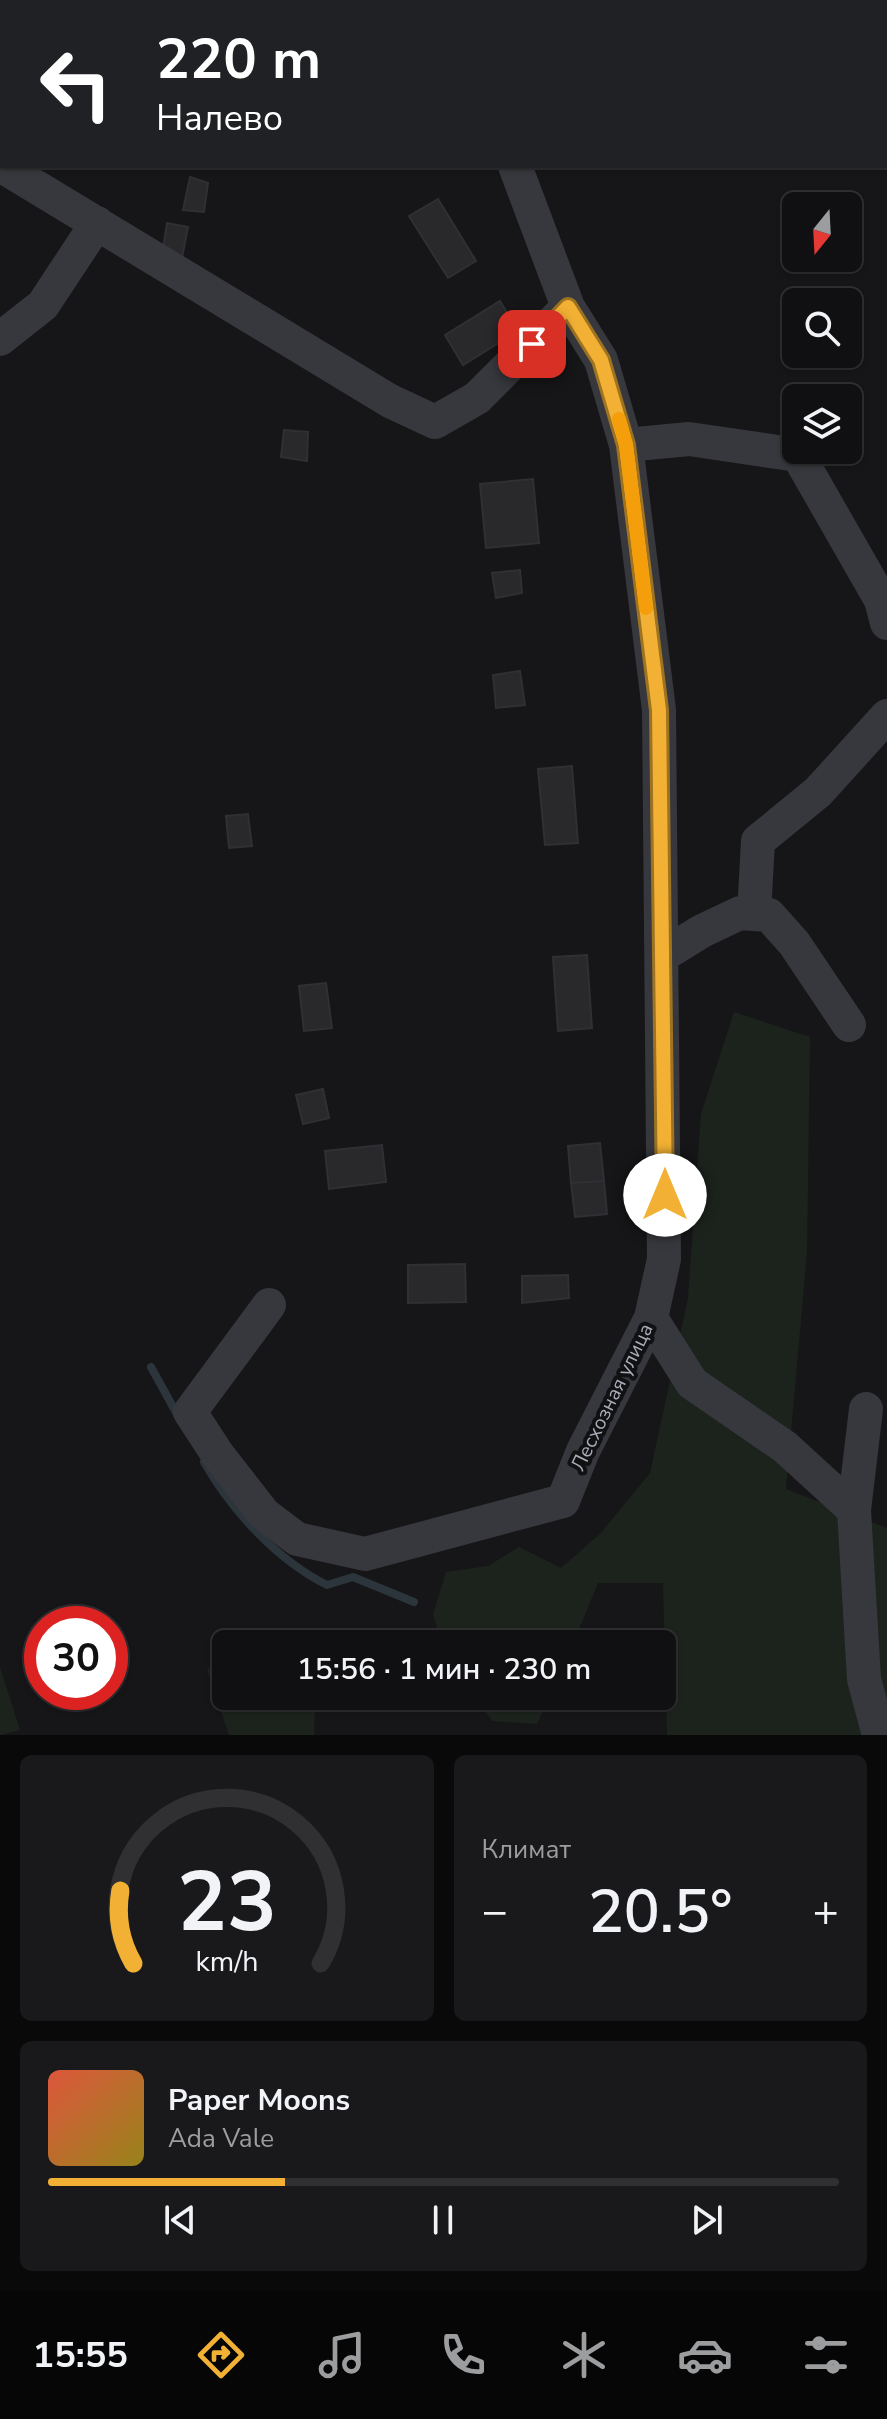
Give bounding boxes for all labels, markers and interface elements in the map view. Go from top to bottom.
text: 220 m [156,21,321,98]
icon: left [24,32,128,136]
text: Налево [156,94,283,143]
north arrow [782,192,862,272]
map controls [782,192,862,464]
button: search [782,288,862,368]
pin [498,310,566,378]
icon: arrive [510,322,554,366]
button: layers [782,384,862,464]
position arrow [623,1153,707,1237]
street label: Лесхозная улица [565,1319,659,1475]
speed limit sign: 30 [24,1606,128,1710]
text: 15:56 · 1 мин · 230 m [297,1649,591,1690]
text: Климат [482,1832,571,1867]
text: 23 [177,1846,277,1959]
text: 20.5° [588,1871,733,1953]
text: − [482,1882,508,1942]
text: + [813,1882,839,1942]
text: km/h [195,1942,258,1981]
text: Paper Moons [168,2080,350,2121]
text: Ada Vale [168,2121,274,2156]
icon: previous [158,2198,202,2242]
icon: pause [421,2198,465,2242]
icon: next [685,2198,729,2242]
icon: directions [193,2327,249,2383]
icon: music [314,2327,370,2383]
icon: phone [435,2327,491,2383]
icon: climate [556,2327,612,2383]
icon: car [677,2327,733,2383]
icon: filters [798,2327,854,2383]
text: 15:55 [33,2331,128,2380]

